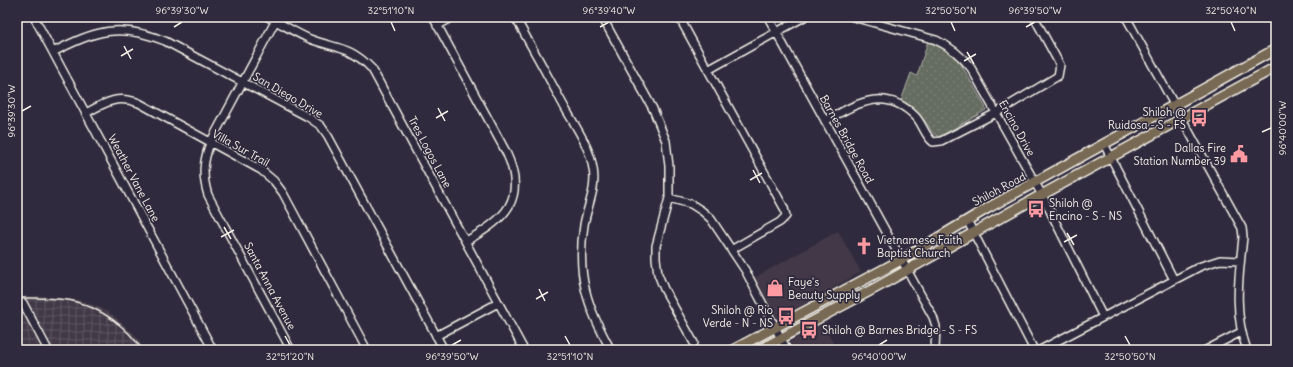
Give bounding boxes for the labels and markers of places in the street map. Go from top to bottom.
place label: Shiloh @ Ruidosa - S - FS [1108,105,1186,132]
bus stop icon: Shiloh @ Ruidosa - S - FS [1189,108,1209,128]
place label: Dallas Fire Station Number 39 [1133,141,1226,168]
public building icon: Dallas Fire Station Number 39 [1229,144,1249,164]
place label: Shiloh @ Encino - S - NS [1049,196,1122,223]
bus stop icon: Shiloh @ Encino - S - NS [1026,199,1046,219]
place label: Vietnamese Faith Baptist Church [877,233,962,260]
church icon: Vietnamese Faith Baptist Church [854,236,874,256]
place label: Faye's Beauty Supply [788,275,860,302]
shop icon: Faye's Beauty Supply [765,278,785,298]
place label: Shiloh @ Rio Verde - N - NS [703,303,773,330]
bus stop icon: Shiloh @ Rio Verde - N - NS [776,306,796,326]
bus stop icon: Shiloh @ Barnes Bridge - S - FS [799,320,819,340]
place label: Shiloh @ Barnes Bridge - S - FS [822,323,977,337]

